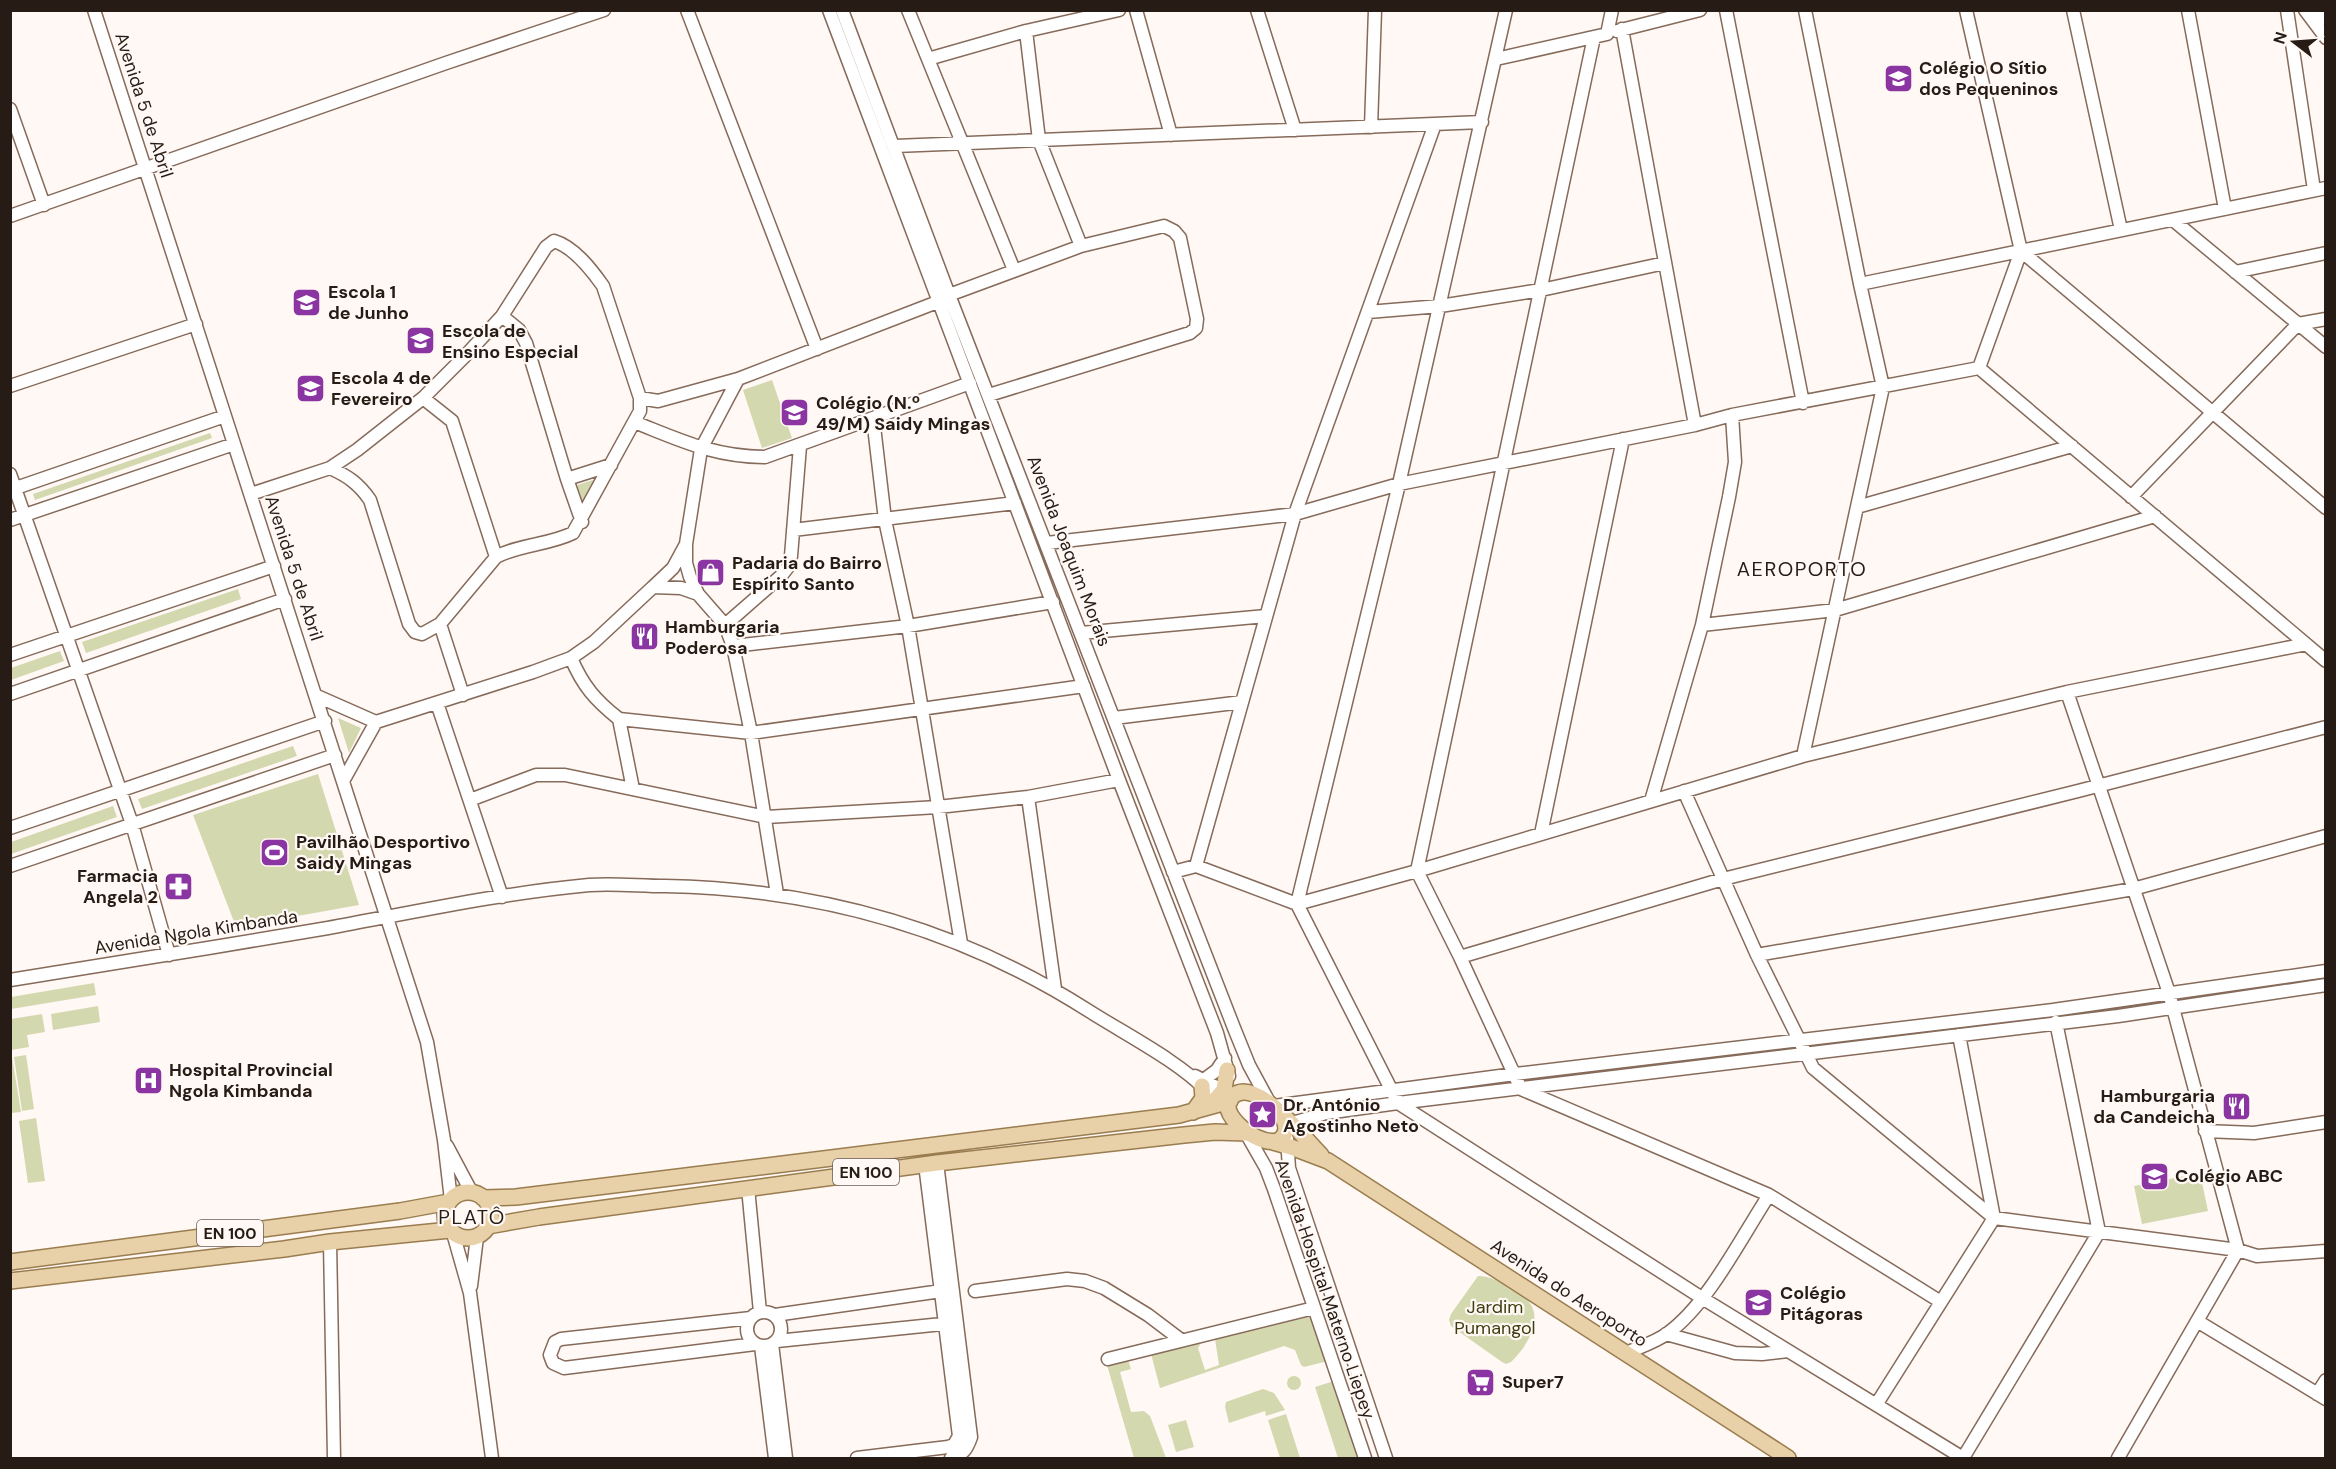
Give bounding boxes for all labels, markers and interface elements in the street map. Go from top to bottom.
north arrow [2264,12,2324,72]
street label: Avenida 5 de Abril [109,29,179,181]
text: N [2268,29,2292,46]
place label: Colégio O Sítio dos Pequeninos [1919,56,2058,101]
school or university icon: Colégio O Sítio dos Pequeninos [1882,62,1914,94]
place label: Escola 1 de Junho [328,280,409,325]
school or university icon: Escola 1 de Junho [291,286,323,318]
place label: Escola de Ensino Especial [442,319,578,364]
school or university icon: Escola de Ensino Especial [405,325,437,357]
place label: Escola 4 de Fevereiro [331,366,431,411]
school or university icon: Escola 4 de Fevereiro [294,372,326,404]
place label: Colégio (N.º 49/M) Saidy Mingas [816,391,990,436]
school or university icon: Colégio (N.º 49/M) Saidy Mingas [779,397,811,429]
street label: Avenida Joaquim Morais [1021,452,1117,650]
street label: Avenida 5 de Abril [259,492,329,644]
place label: Padaria do Bairro Espírito Santo [732,551,882,596]
district label: AEROPORTO [1737,556,1867,582]
shop icon: Padaria do Bairro Espírito Santo [695,557,727,589]
place label: Hamburgaria Poderosa [665,615,779,660]
restaurant icon: Hamburgaria Poderosa [628,621,660,653]
place label: Pavilhão Desportivo Saidy Mingas [296,830,470,875]
sports icon: Pavilhão Desportivo Saidy Mingas [259,836,291,868]
place label: Farmacia Angela 2 [77,864,158,909]
pharmacy icon: Farmacia Angela 2 [163,870,195,902]
street label: Avenida Ngola Kimbanda [93,904,299,960]
place label: Hospital Provincial Ngola Kimbanda [169,1058,333,1103]
hospital icon: Hospital Provincial Ngola Kimbanda [132,1064,164,1096]
place label: Hamburgaria da Candeicha [2093,1084,2215,1129]
restaurant icon: Hamburgaria da Candeicha [2220,1090,2252,1122]
place label: Dr. António Agostinho Neto [1283,1093,1419,1138]
place icon: Dr. António Agostinho Neto [1246,1099,1278,1131]
street label: Avenida Hospital Materno Liepey [1269,1156,1381,1422]
road number: EN 100 [833,1159,899,1185]
school or university icon: Colégio ABC [2138,1160,2170,1192]
place label: Colégio ABC [2175,1164,2283,1188]
district label: PLATÔ [438,1204,506,1230]
road number: EN 100 [197,1220,263,1246]
street label: Avenida do Aeroporto [1486,1233,1652,1353]
place label: Colégio Pitágoras [1780,1281,1863,1326]
school or university icon: Colégio Pitágoras [1743,1287,1775,1319]
park label: Jardim Pumangol [1454,1295,1536,1340]
supermarket icon: Super7 [1465,1366,1497,1398]
place label: Super7 [1502,1370,1564,1394]

